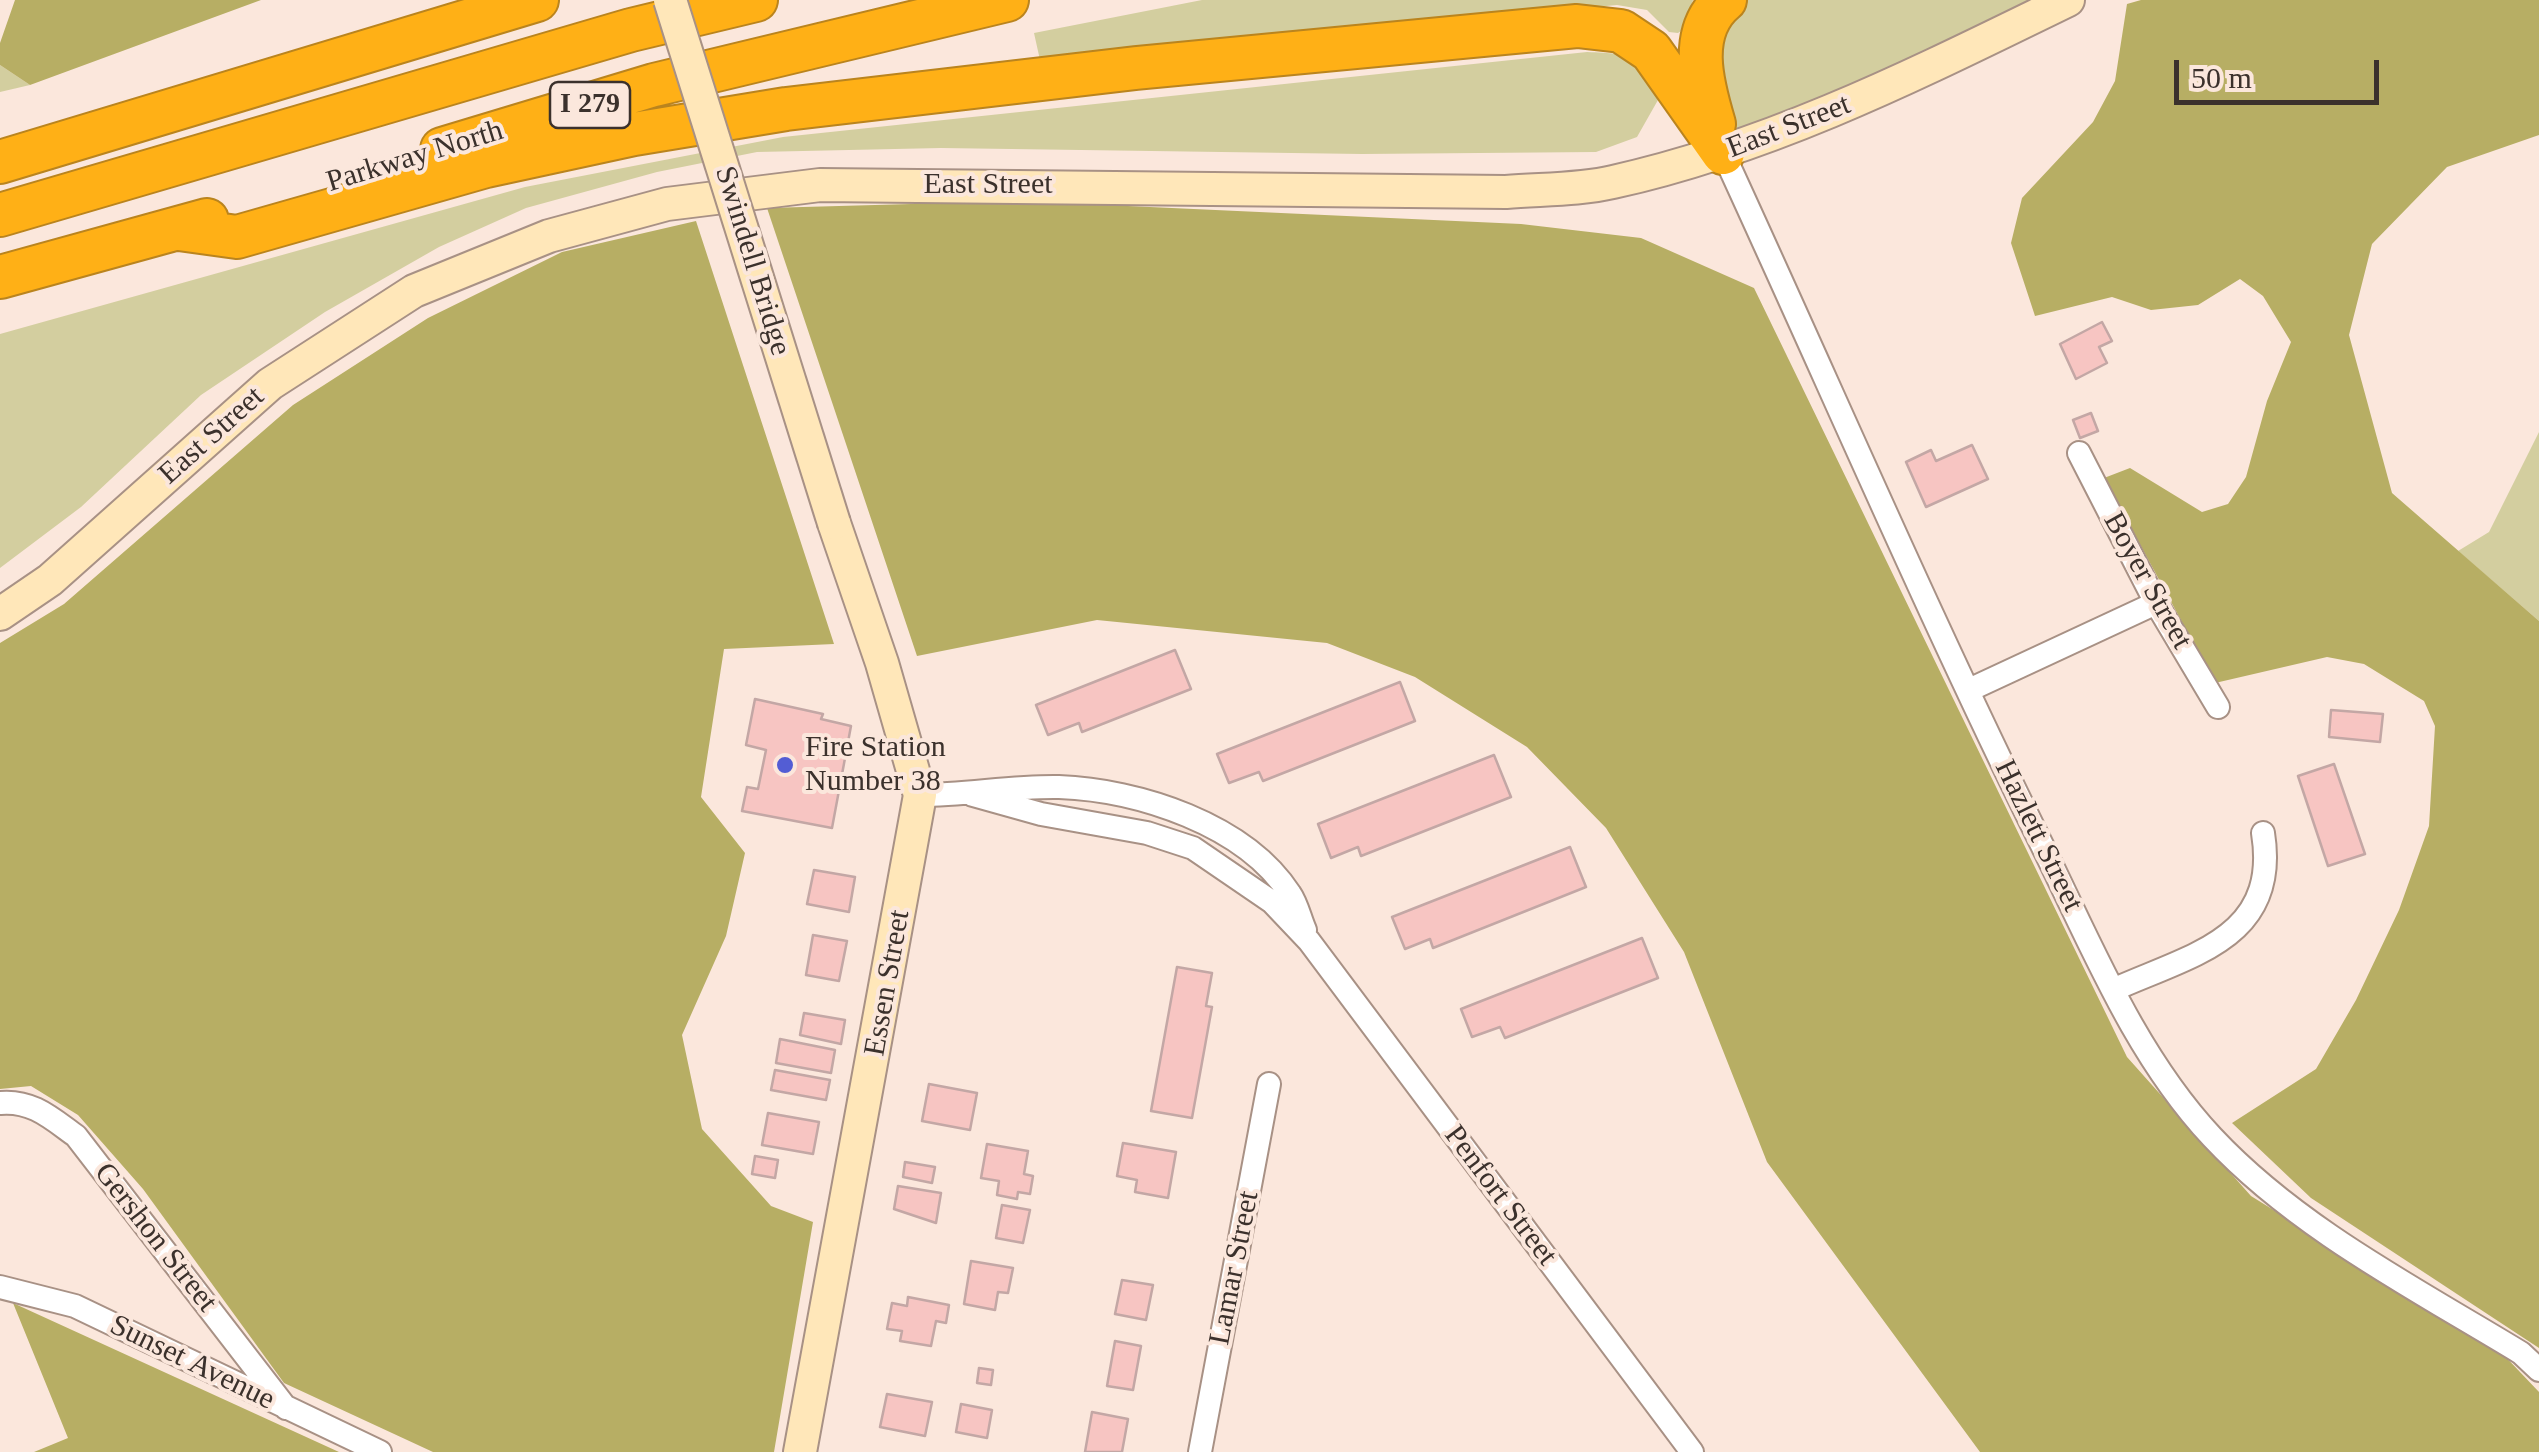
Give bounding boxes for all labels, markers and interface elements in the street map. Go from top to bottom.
scale bar [2179,40,2384,102]
text: 50 m [2191,61,2252,94]
road number: I 279 [550,82,630,128]
street label: East Street [1722,87,1856,167]
street label: Parkway North [322,113,508,201]
street label: Swindell Bridge [706,162,798,360]
street label: East Street [923,167,1053,203]
street label: East Street [152,379,272,493]
street label: Boyer Street [2095,506,2199,656]
place label: Fire Station Number 38 [805,730,946,800]
marker: Fire Station Number 38 [774,754,796,776]
street label: Hazlett Street [1986,754,2090,918]
street label: Essen Street [857,907,919,1059]
street label: Penfort Street [1436,1119,1564,1273]
street label: Gershon Street [86,1156,224,1320]
street label: Lamar Street [1202,1188,1268,1348]
street label: Sunset Avenue [104,1308,280,1418]

